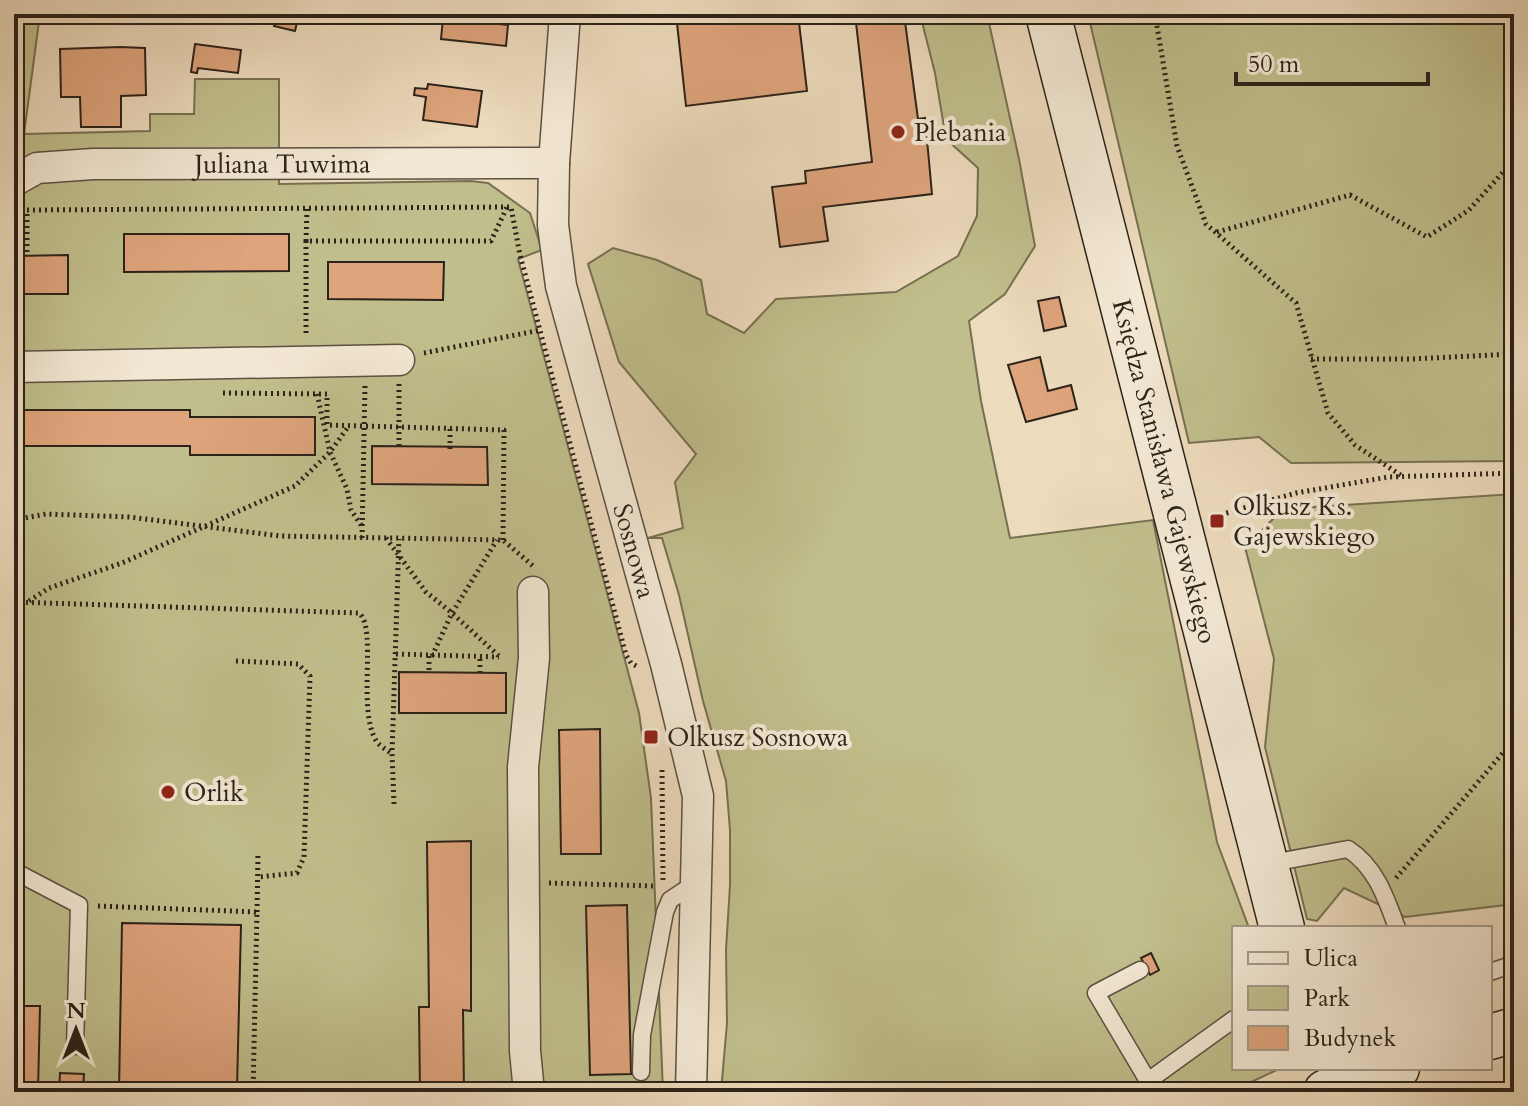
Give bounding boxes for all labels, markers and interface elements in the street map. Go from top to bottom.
scale bar [1236,36,1428,86]
text: 50 m [1248,48,1300,81]
place label: Plebania [914,115,1006,150]
marker: Plebania [889,123,907,141]
street label: Juliana Tuwima [190,146,371,182]
street label: Księdza Stanisława Gajewskiego [1104,296,1225,647]
place label: Olkusz Ks. Gajewskiego [1233,489,1375,554]
street label: Sosnowa [604,500,664,602]
marker: Olkusz Ks. Gajewskiego [1208,512,1226,530]
place label: Olkusz Sosnowa [667,720,848,755]
marker: Olkusz Sosnowa [642,728,660,746]
place label: Orlik [184,775,244,810]
marker: Orlik [159,783,177,801]
legend [1232,926,1492,1070]
text: Ulica [1304,942,1358,975]
text: Park [1304,982,1350,1015]
north arrow [36,990,116,1070]
text: N [66,996,86,1026]
text: Budynek [1304,1022,1396,1055]

